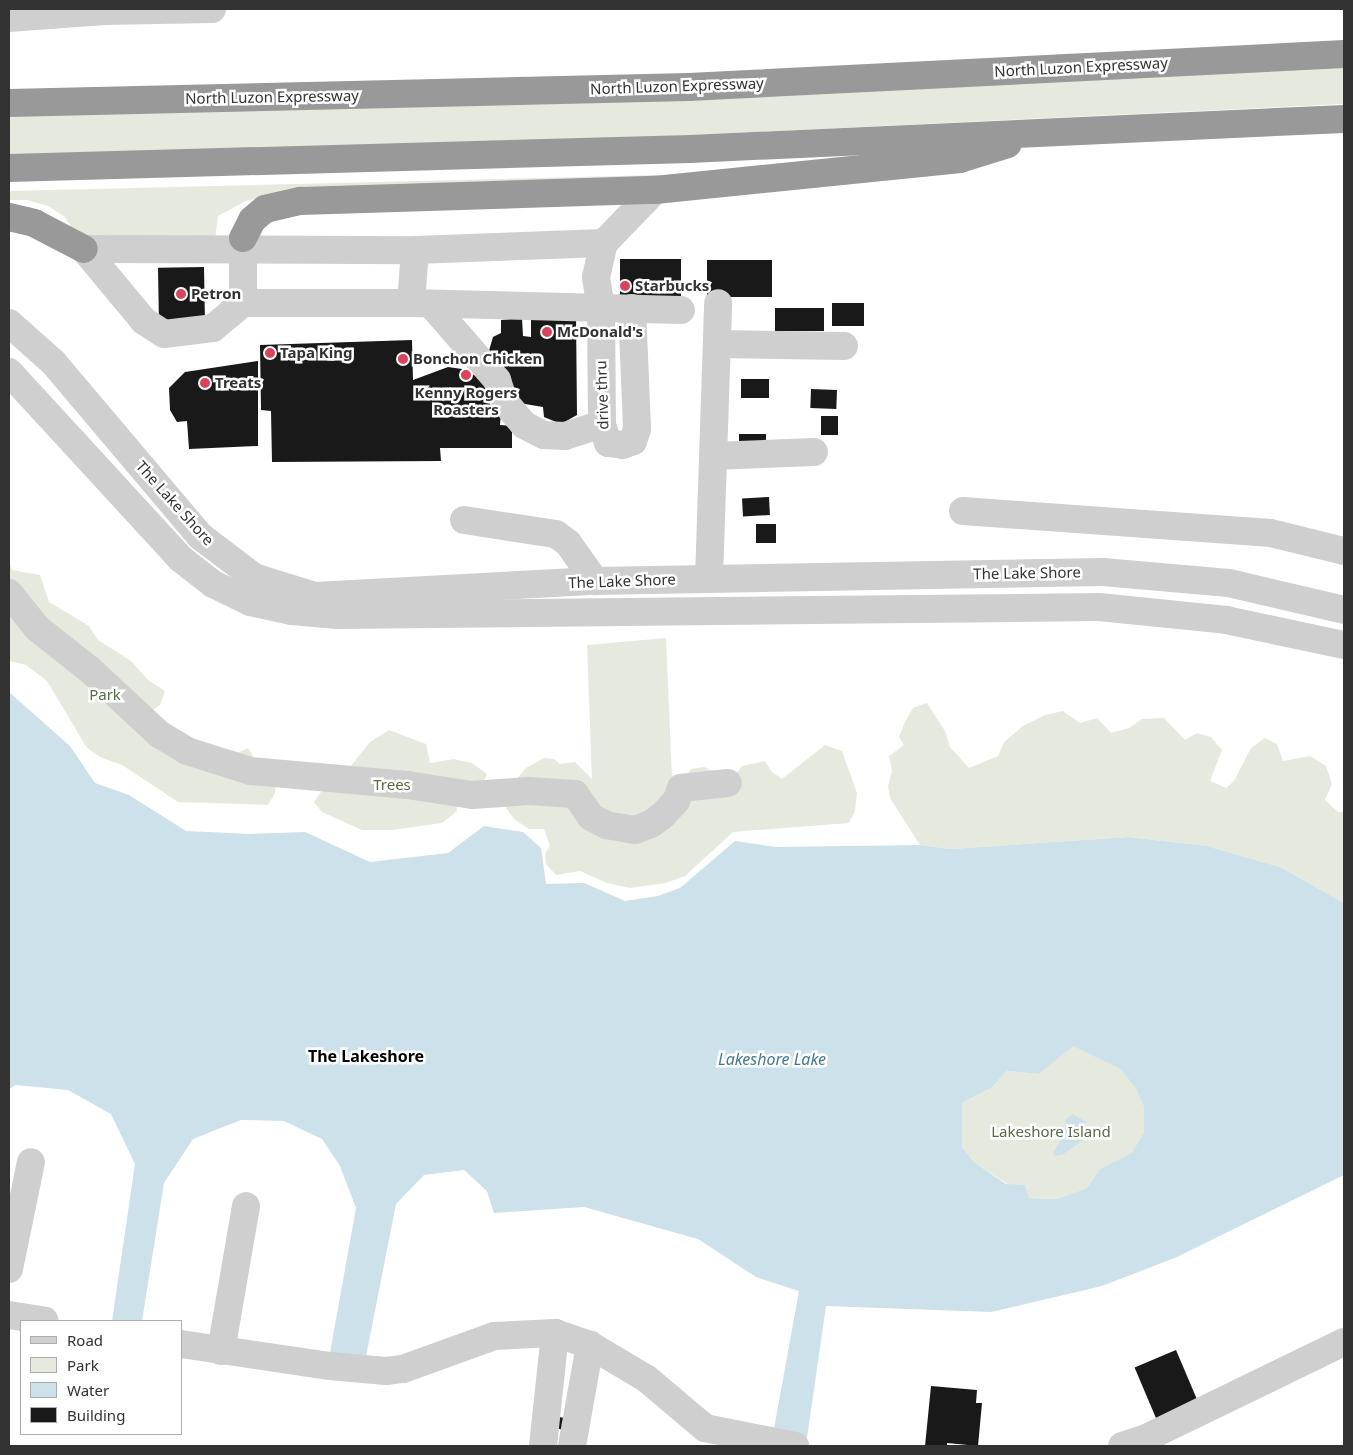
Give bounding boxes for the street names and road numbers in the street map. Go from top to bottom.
street label: North Luzon Expressway [994,53,1168,81]
street label: North Luzon Expressway [590,74,764,98]
street label: North Luzon Expressway [185,86,359,108]
street label: drive thru [592,360,612,430]
street label: The Lake Shore [132,457,218,549]
street label: The Lake Shore [973,563,1081,583]
street label: The Lake Shore [568,570,676,592]

